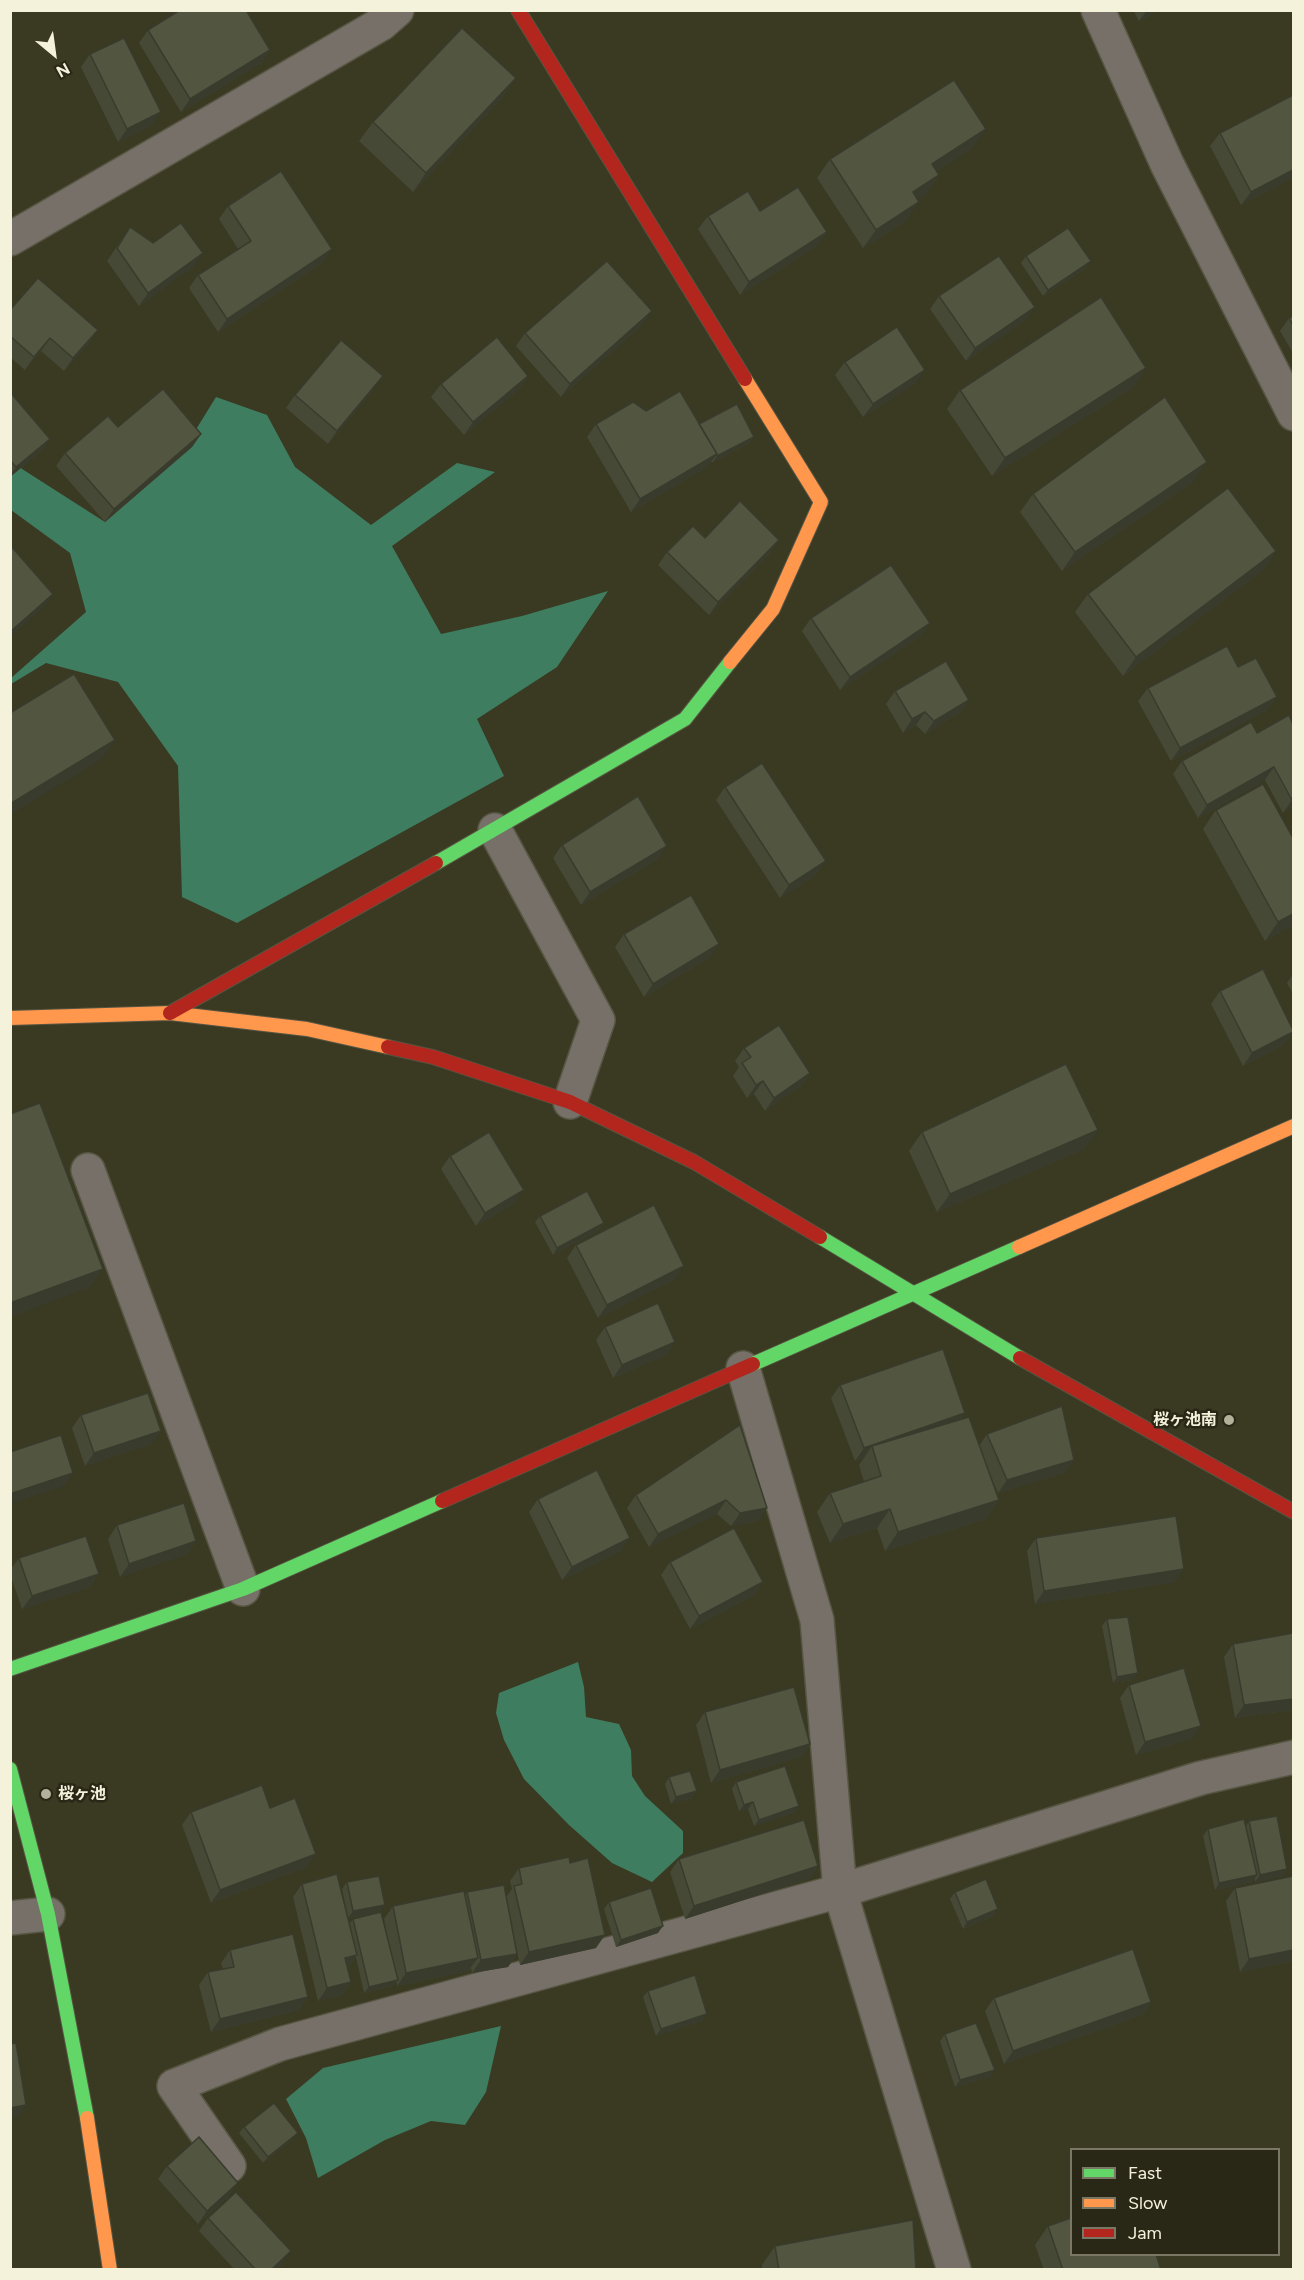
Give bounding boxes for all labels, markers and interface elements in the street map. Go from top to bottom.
north arrow [24,24,84,84]
text: N [53,59,73,81]
place label: 桜ヶ池南 [1153,1410,1217,1430]
marker: 桜ヶ池南 [1222,1413,1236,1427]
place label: 桜ヶ池 [58,1784,106,1804]
marker: 桜ヶ池 [39,1787,53,1801]
legend [1070,2148,1280,2256]
text: Fast [1128,2162,1162,2184]
text: Slow [1128,2192,1167,2214]
text: Jam [1128,2222,1162,2244]

